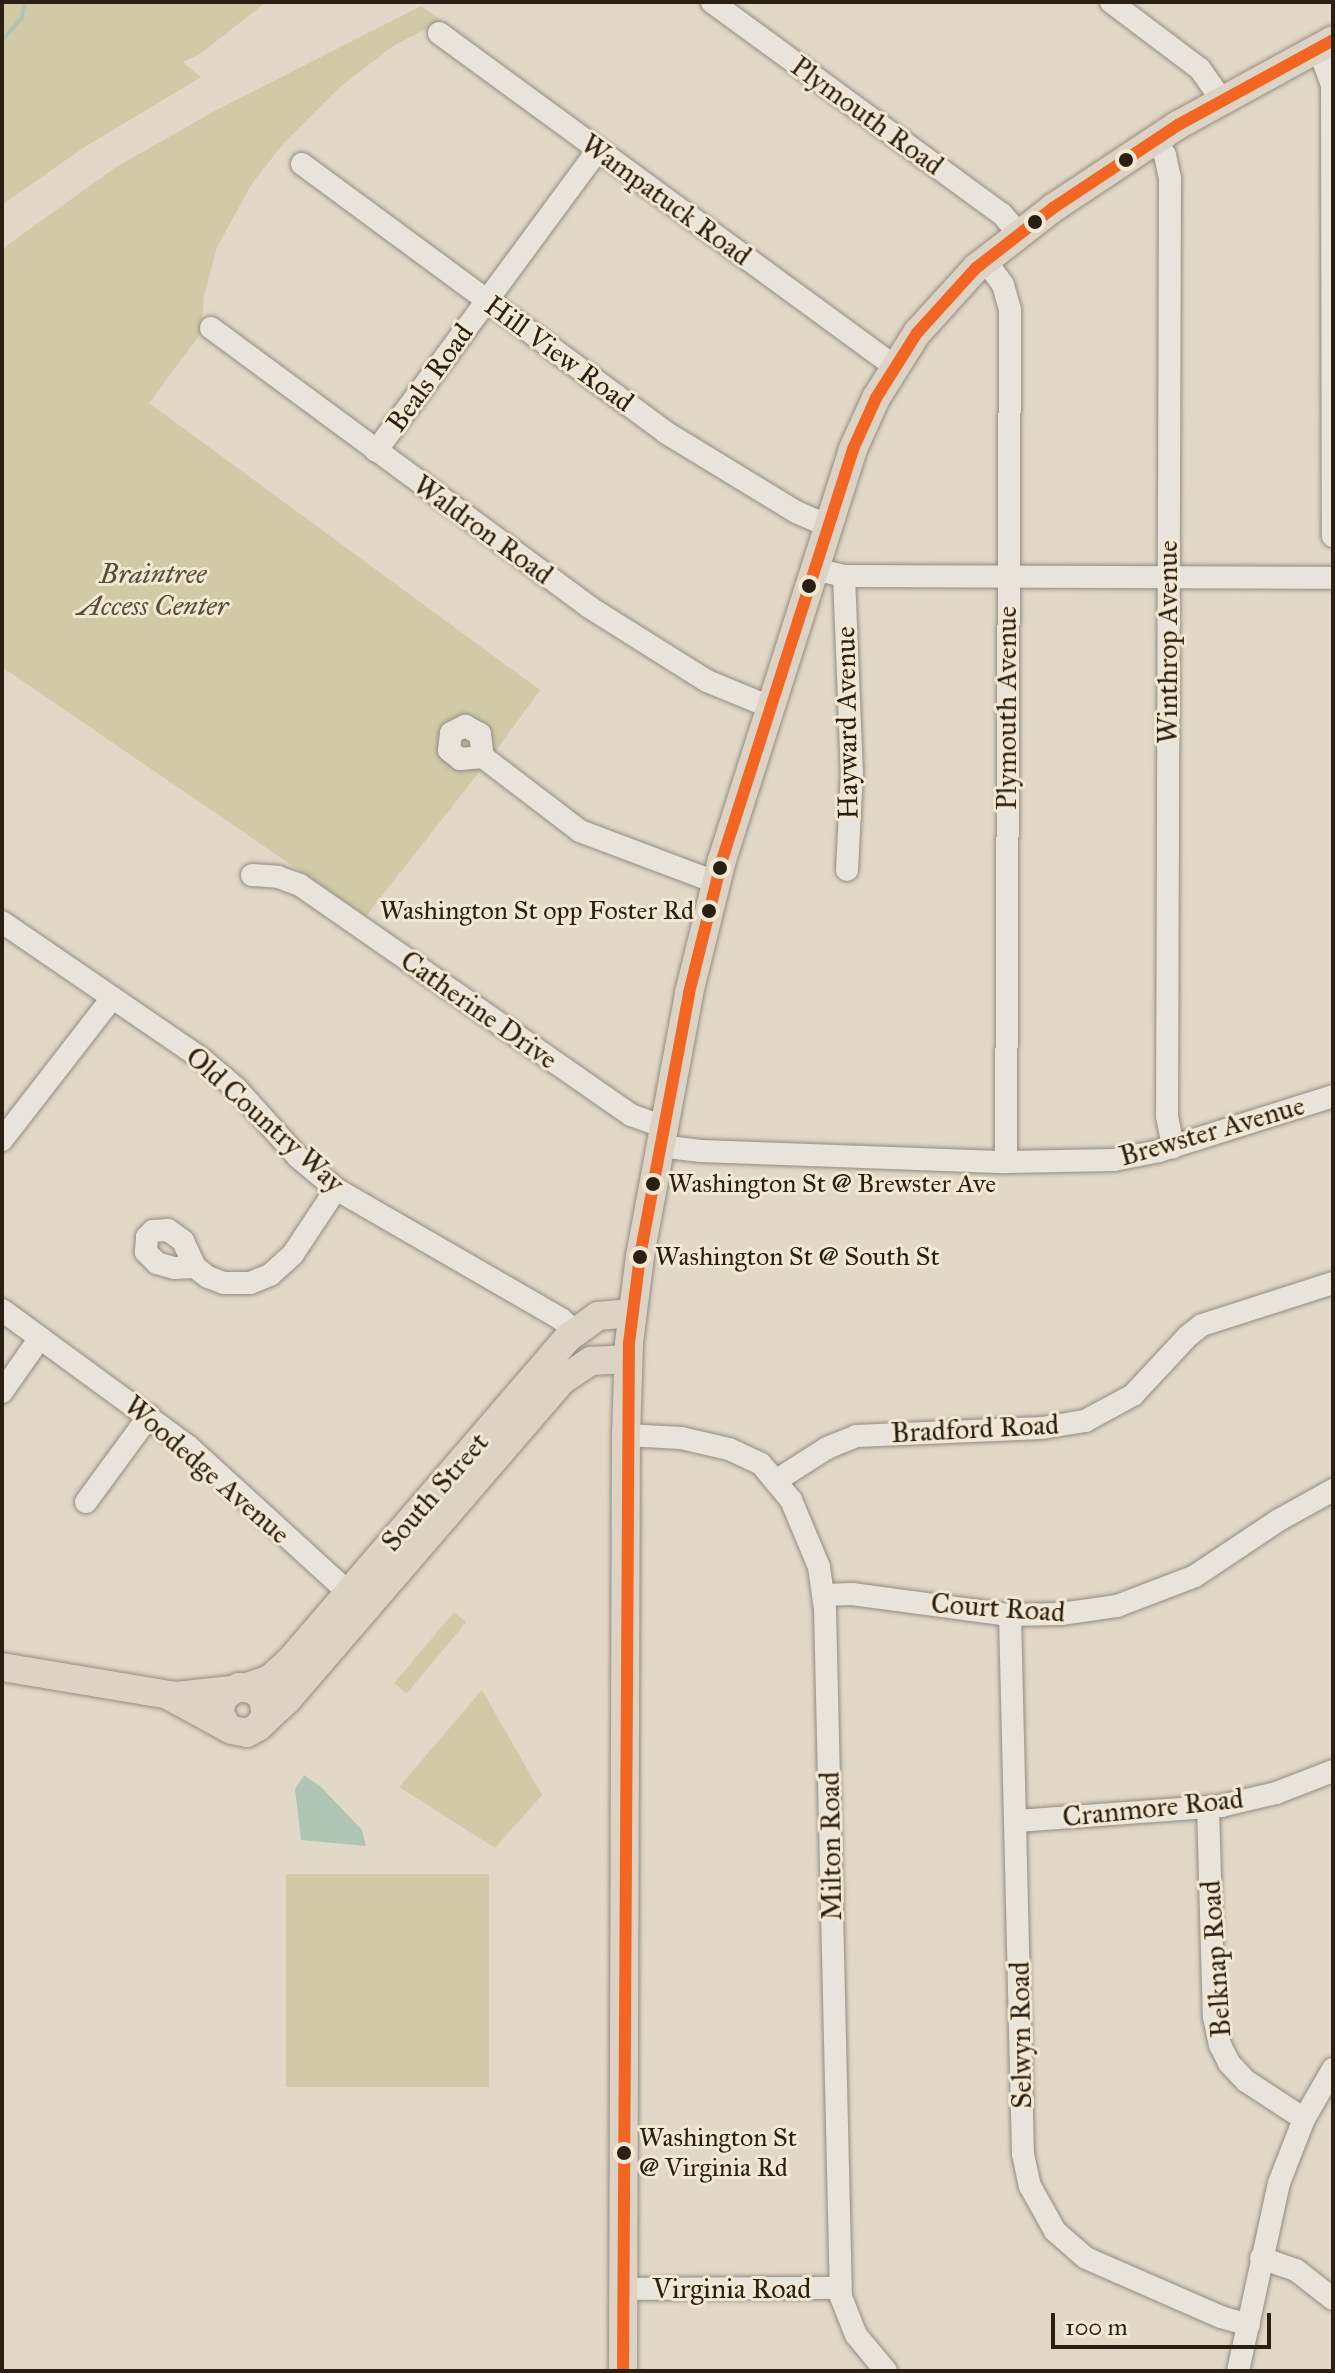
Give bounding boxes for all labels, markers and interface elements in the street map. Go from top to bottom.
street label: Plymouth Road [784,49,950,183]
street label: Wampatuck Road [575,127,757,273]
unlabelled marker [1118,152,1134,168]
unlabelled marker [1027,214,1043,230]
street label: Hill View Road [478,289,640,419]
street label: Beals Road [380,317,480,439]
street label: Waldron Road [407,468,559,592]
street label: Winthrop Avenue [1151,540,1185,744]
park label: Braintree Access Center [78,557,228,623]
unlabelled marker [801,578,817,594]
street label: Plymouth Avenue [990,606,1024,810]
street label: Hayward Avenue [829,626,865,820]
unlabelled marker [712,860,728,876]
place label: Washington St opp Foster Rd [380,895,694,927]
marker: Washington St opp Foster Rd [701,903,717,919]
street label: Catherine Drive [394,944,564,1076]
street label: Old Country Way [179,1040,351,1200]
street label: Brewster Avenue [1116,1089,1308,1173]
place label: Washington St @ Brewster Ave [668,1168,996,1200]
marker: Washington St @ Brewster Ave [645,1176,661,1192]
place label: Washington St @ South St [655,1241,940,1273]
marker: Washington St @ South St [632,1249,648,1265]
street label: Woodedge Avenue [117,1389,297,1551]
street label: Bradford Road [890,1408,1060,1450]
street label: South Street [374,1426,496,1558]
street label: Court Road [930,1587,1066,1629]
street label: Milton Road [813,1771,849,1921]
street label: Cranmore Road [1061,1782,1245,1834]
street label: Belknap Road [1194,1879,1238,2039]
street label: Selwyn Road [1003,1961,1039,2109]
place label: Washington St @ Virginia Rd [639,2122,797,2184]
marker: Washington St @ Virginia Rd [616,2145,632,2161]
street label: Virginia Road [653,2272,811,2306]
scale bar [1055,2297,1275,2347]
text: 100 m [1065,2312,1128,2342]

